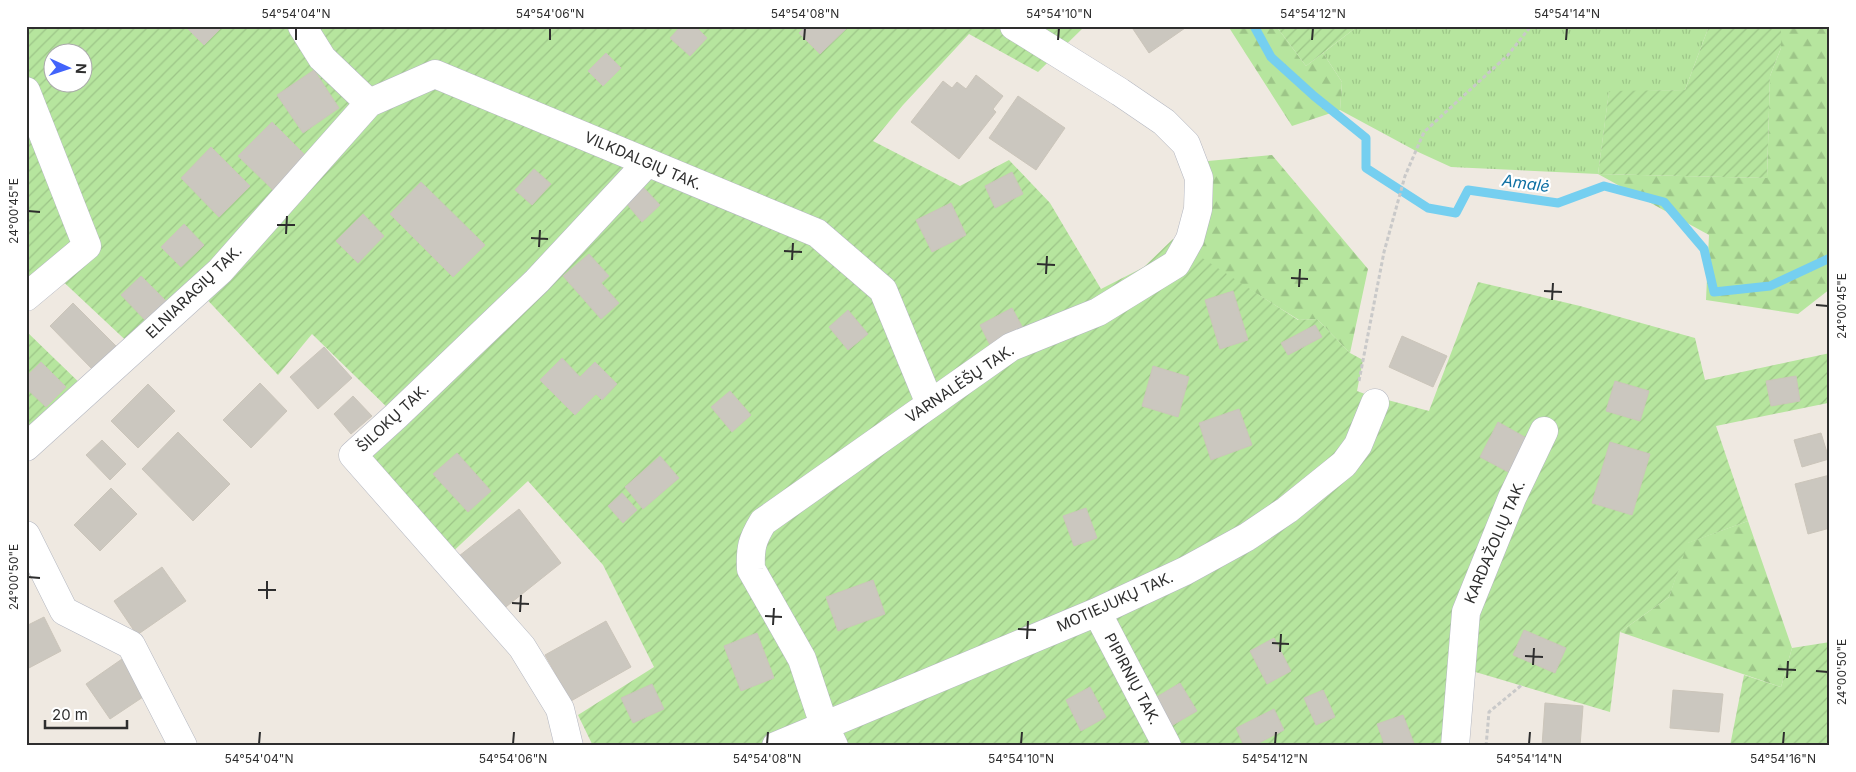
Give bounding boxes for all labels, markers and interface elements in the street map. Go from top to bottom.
text: 54°54'04"N [262,6,330,21]
text: 54°54'06"N [516,6,584,21]
text: 54°54'08"N [771,6,839,21]
text: 54°54'10"N [1026,6,1092,21]
text: 54°54'12"N [1280,6,1346,21]
text: 54°54'14"N [1534,6,1600,21]
north arrow [42,42,92,92]
text: N [73,63,90,74]
street label: VILKDALGIŲ TAK. [582,127,705,194]
water label: Amalė [1500,170,1551,196]
text: 24°00'45"E [6,178,21,244]
street label: ELNIARAGIŲ TAK. [142,241,246,342]
text: 24°00'45"E [1834,273,1849,339]
street label: VARNALĖŠŲ TAK. [902,340,1018,427]
street label: ŠILOKŲ TAK. [353,379,433,456]
street label: KARDAŽOLIŲ TAK. [1460,477,1529,606]
text: 24°00'50"E [6,544,21,610]
street label: MOTIEJUKŲ TAK. [1054,567,1176,636]
street label: PIPIRNIŲ TAK. [1100,630,1164,728]
text: 24°00'50"E [1834,639,1849,705]
scale bar [45,697,128,729]
text: 20 m [52,705,88,724]
text: 54°54'04"N [225,751,293,766]
text: 54°54'06"N [479,751,547,766]
text: 54°54'08"N [733,751,801,766]
text: 54°54'10"N [988,751,1054,766]
text: 54°54'12"N [1242,751,1308,766]
text: 54°54'14"N [1496,751,1562,766]
text: 54°54'16"N [1750,751,1816,766]

